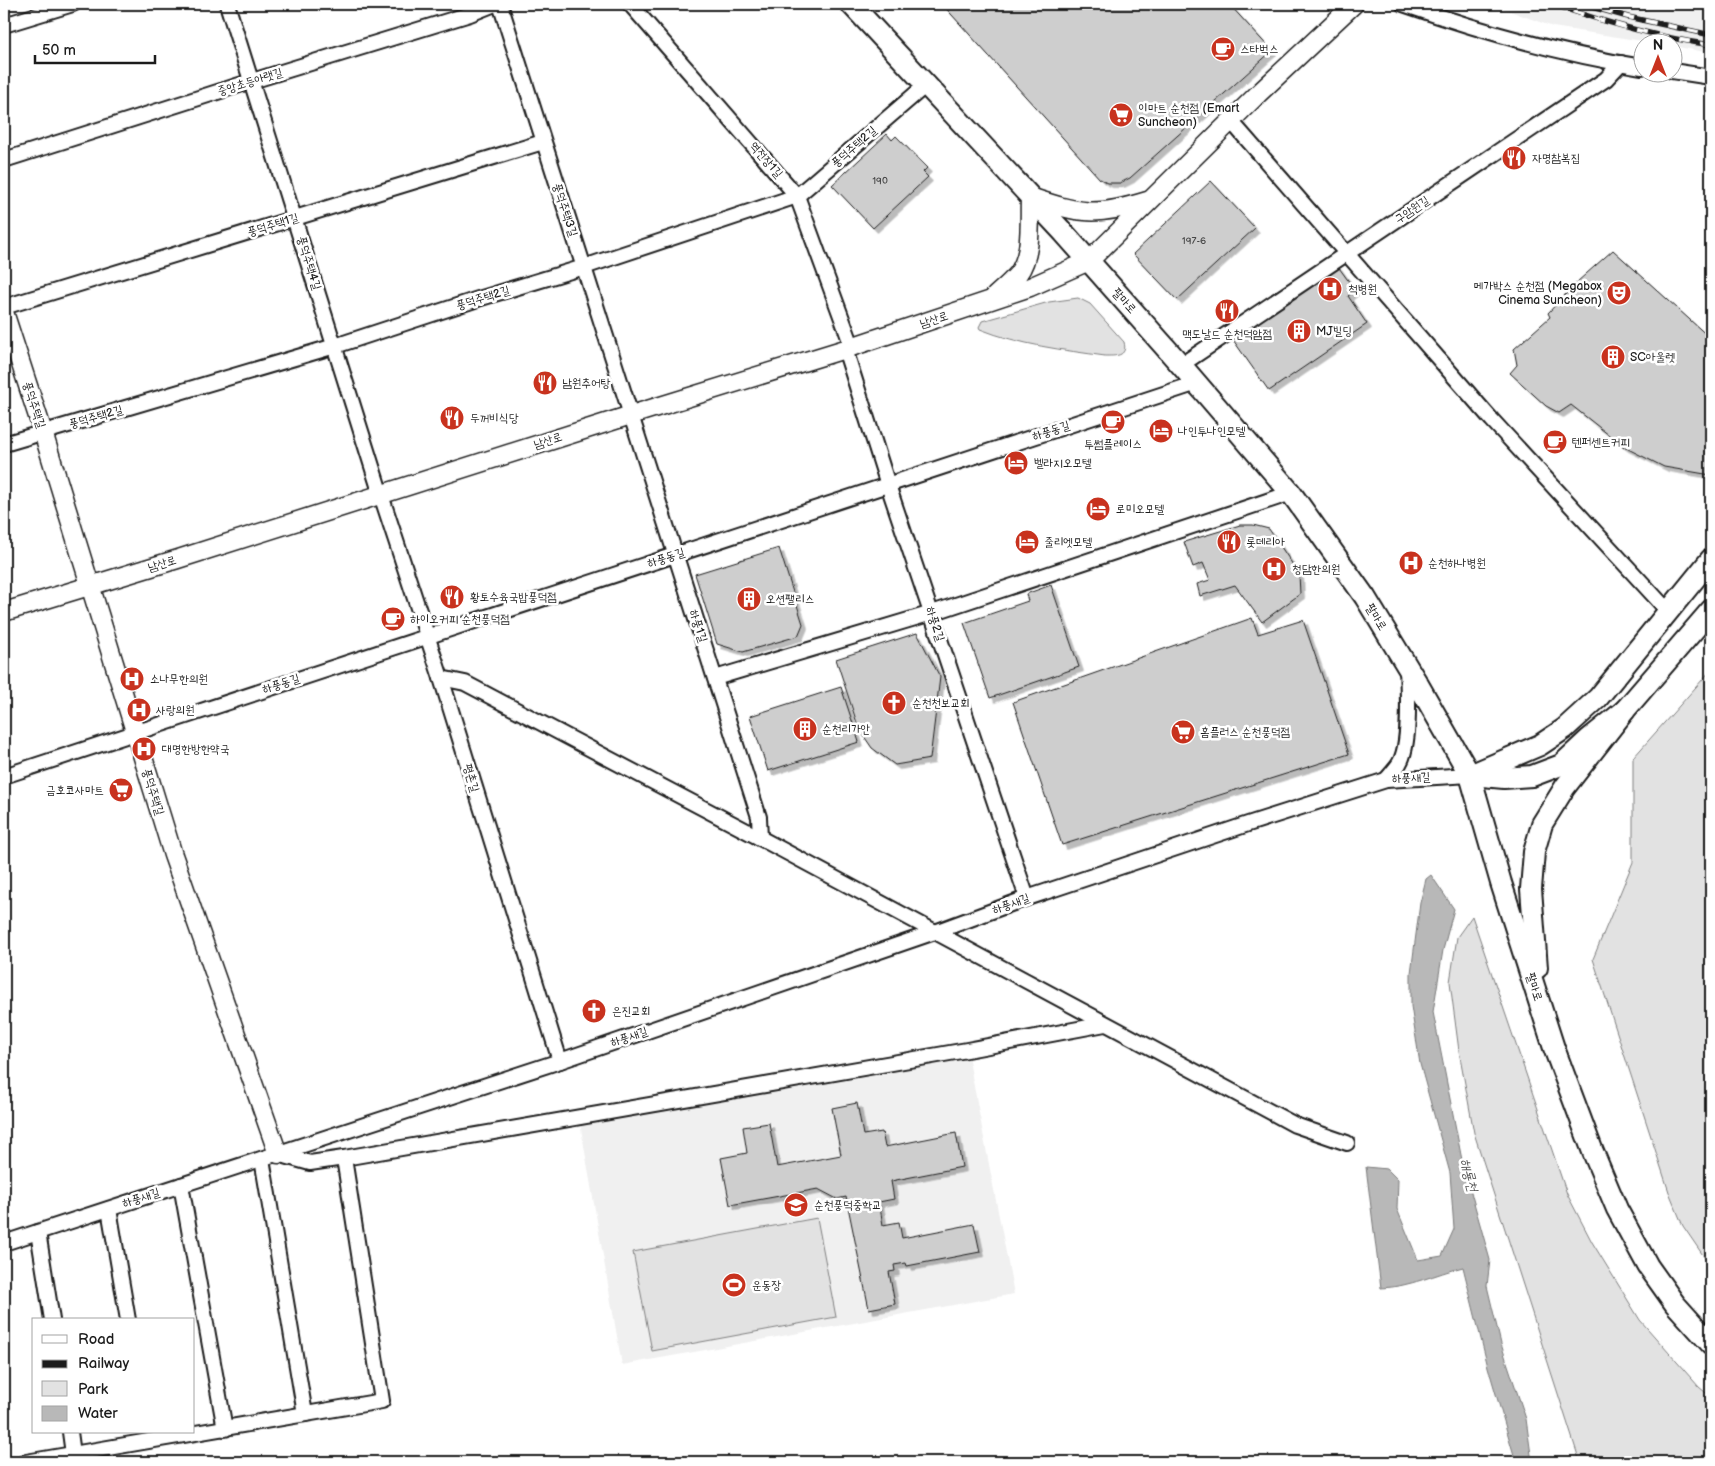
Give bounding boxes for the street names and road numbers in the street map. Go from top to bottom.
street label: 중앙초등아랫길 [215,65,285,99]
street label: 풍덕주택2길 [828,123,880,171]
street label: 역전장1길 [746,139,786,182]
street label: 풍덕주택3길 [549,181,581,239]
street label: 구암원길 [1392,193,1432,227]
street label: 풍덕주택1길 [245,210,301,240]
street label: 풍덕주택4길 [294,234,324,292]
street label: 풍덕주택2길 [454,283,512,313]
street label: 팔마로 [1109,285,1139,317]
street label: 남산로 [918,308,950,332]
street label: 풍덕주택길 [19,380,49,431]
street label: 풍덕주택2길 [67,402,125,432]
street label: 하풍동길 [1030,418,1072,444]
street label: 남산로 [532,429,564,453]
street label: 하풍동길 [645,545,687,571]
street label: 남산로 [146,553,178,575]
street label: 팔마로 [1362,601,1390,633]
street label: 하풍2길 [922,605,948,644]
street label: 하풍1길 [686,608,710,645]
street label: 하풍동길 [260,671,302,697]
street label: 평촌길 [460,762,483,794]
street label: 풍덕주택길 [139,767,167,818]
street label: 하풍새길 [1391,769,1431,787]
street label: 하풍새길 [990,890,1032,918]
street label: 팔마로 [1522,971,1546,1003]
street label: 하풍새길 [608,1024,650,1050]
street label: 하풍새길 [120,1185,162,1211]

